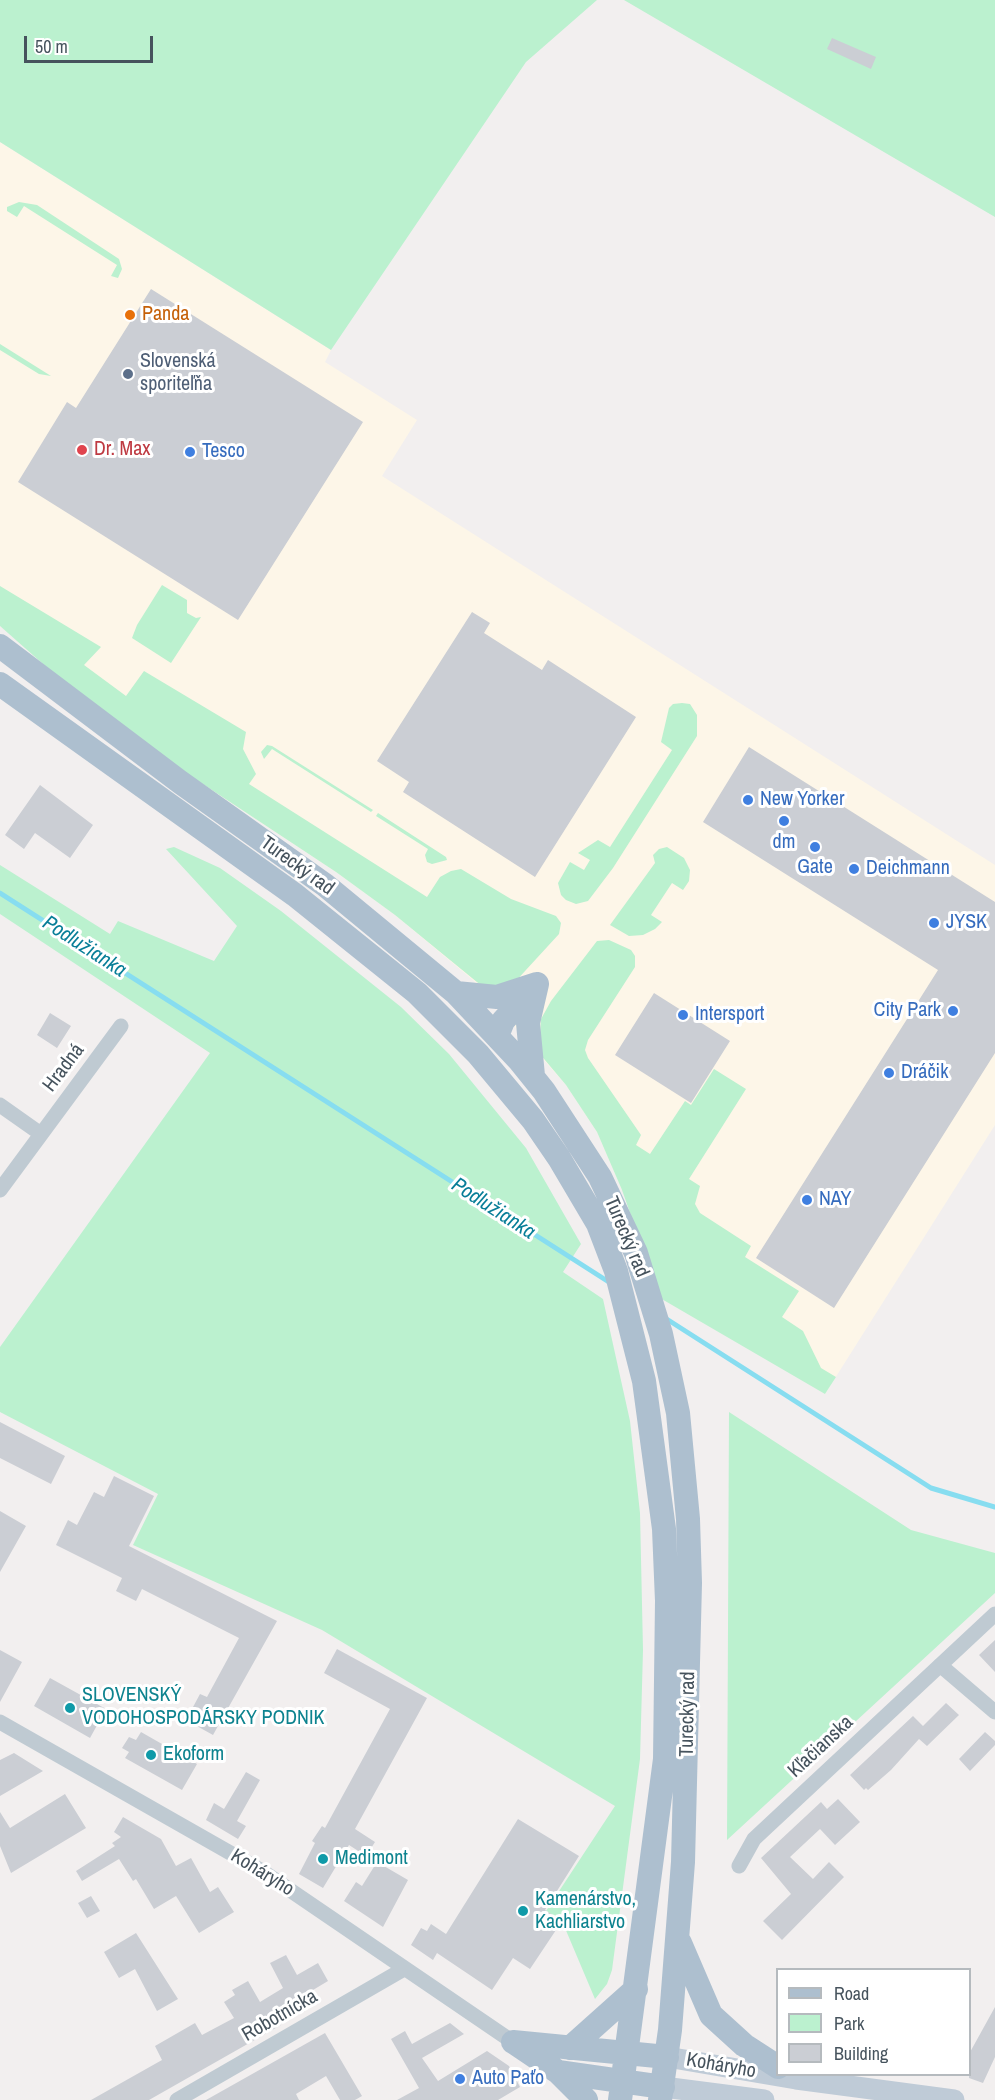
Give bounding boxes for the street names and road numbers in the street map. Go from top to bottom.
street label: Turecký rad [255,831,339,901]
street label: Hradná [38,1039,90,1097]
street label: Turecký rad [598,1193,654,1281]
street label: Turecký rad [675,1671,701,1757]
street label: Kľačianska [783,1711,859,1783]
street label: Koháryho [226,1844,298,1902]
street label: Robotnícka [238,1985,322,2047]
street label: Koháryho [684,2048,758,2084]

